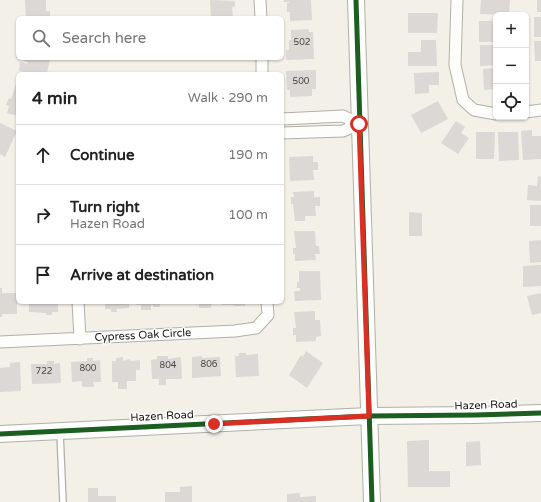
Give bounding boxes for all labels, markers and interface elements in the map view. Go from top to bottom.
map controls [493,12,529,120]
button: + [493,12,529,48]
search box [16,16,284,60]
icon: search [30,27,52,49]
text: Search here [62,29,146,47]
house number: 502 [294,37,310,48]
button: − [493,48,529,84]
house number: 500 [293,76,310,87]
button: locate [493,84,529,120]
text: 4 min [32,88,77,109]
text: Walk · 290 m [188,90,268,106]
route start [350,115,368,133]
icon: ahead [32,144,54,166]
text: Continue [70,146,134,164]
text: 190 m [228,147,268,163]
text: Turn right [70,198,140,216]
icon: right [32,204,54,226]
text: 100 m [228,207,268,223]
text: Hazen Road [70,216,145,232]
icon: arrive [32,264,54,286]
text: Arrive at destination [70,266,214,284]
street label: Cypress Oak Circle [94,326,192,344]
house number: 806 [201,359,218,370]
house number: 804 [160,360,177,371]
house number: 800 [80,363,97,374]
house number: 722 [36,366,52,377]
street label: Hazen Road [454,397,518,413]
street label: Hazen Road [130,408,194,424]
route end [205,415,223,433]

